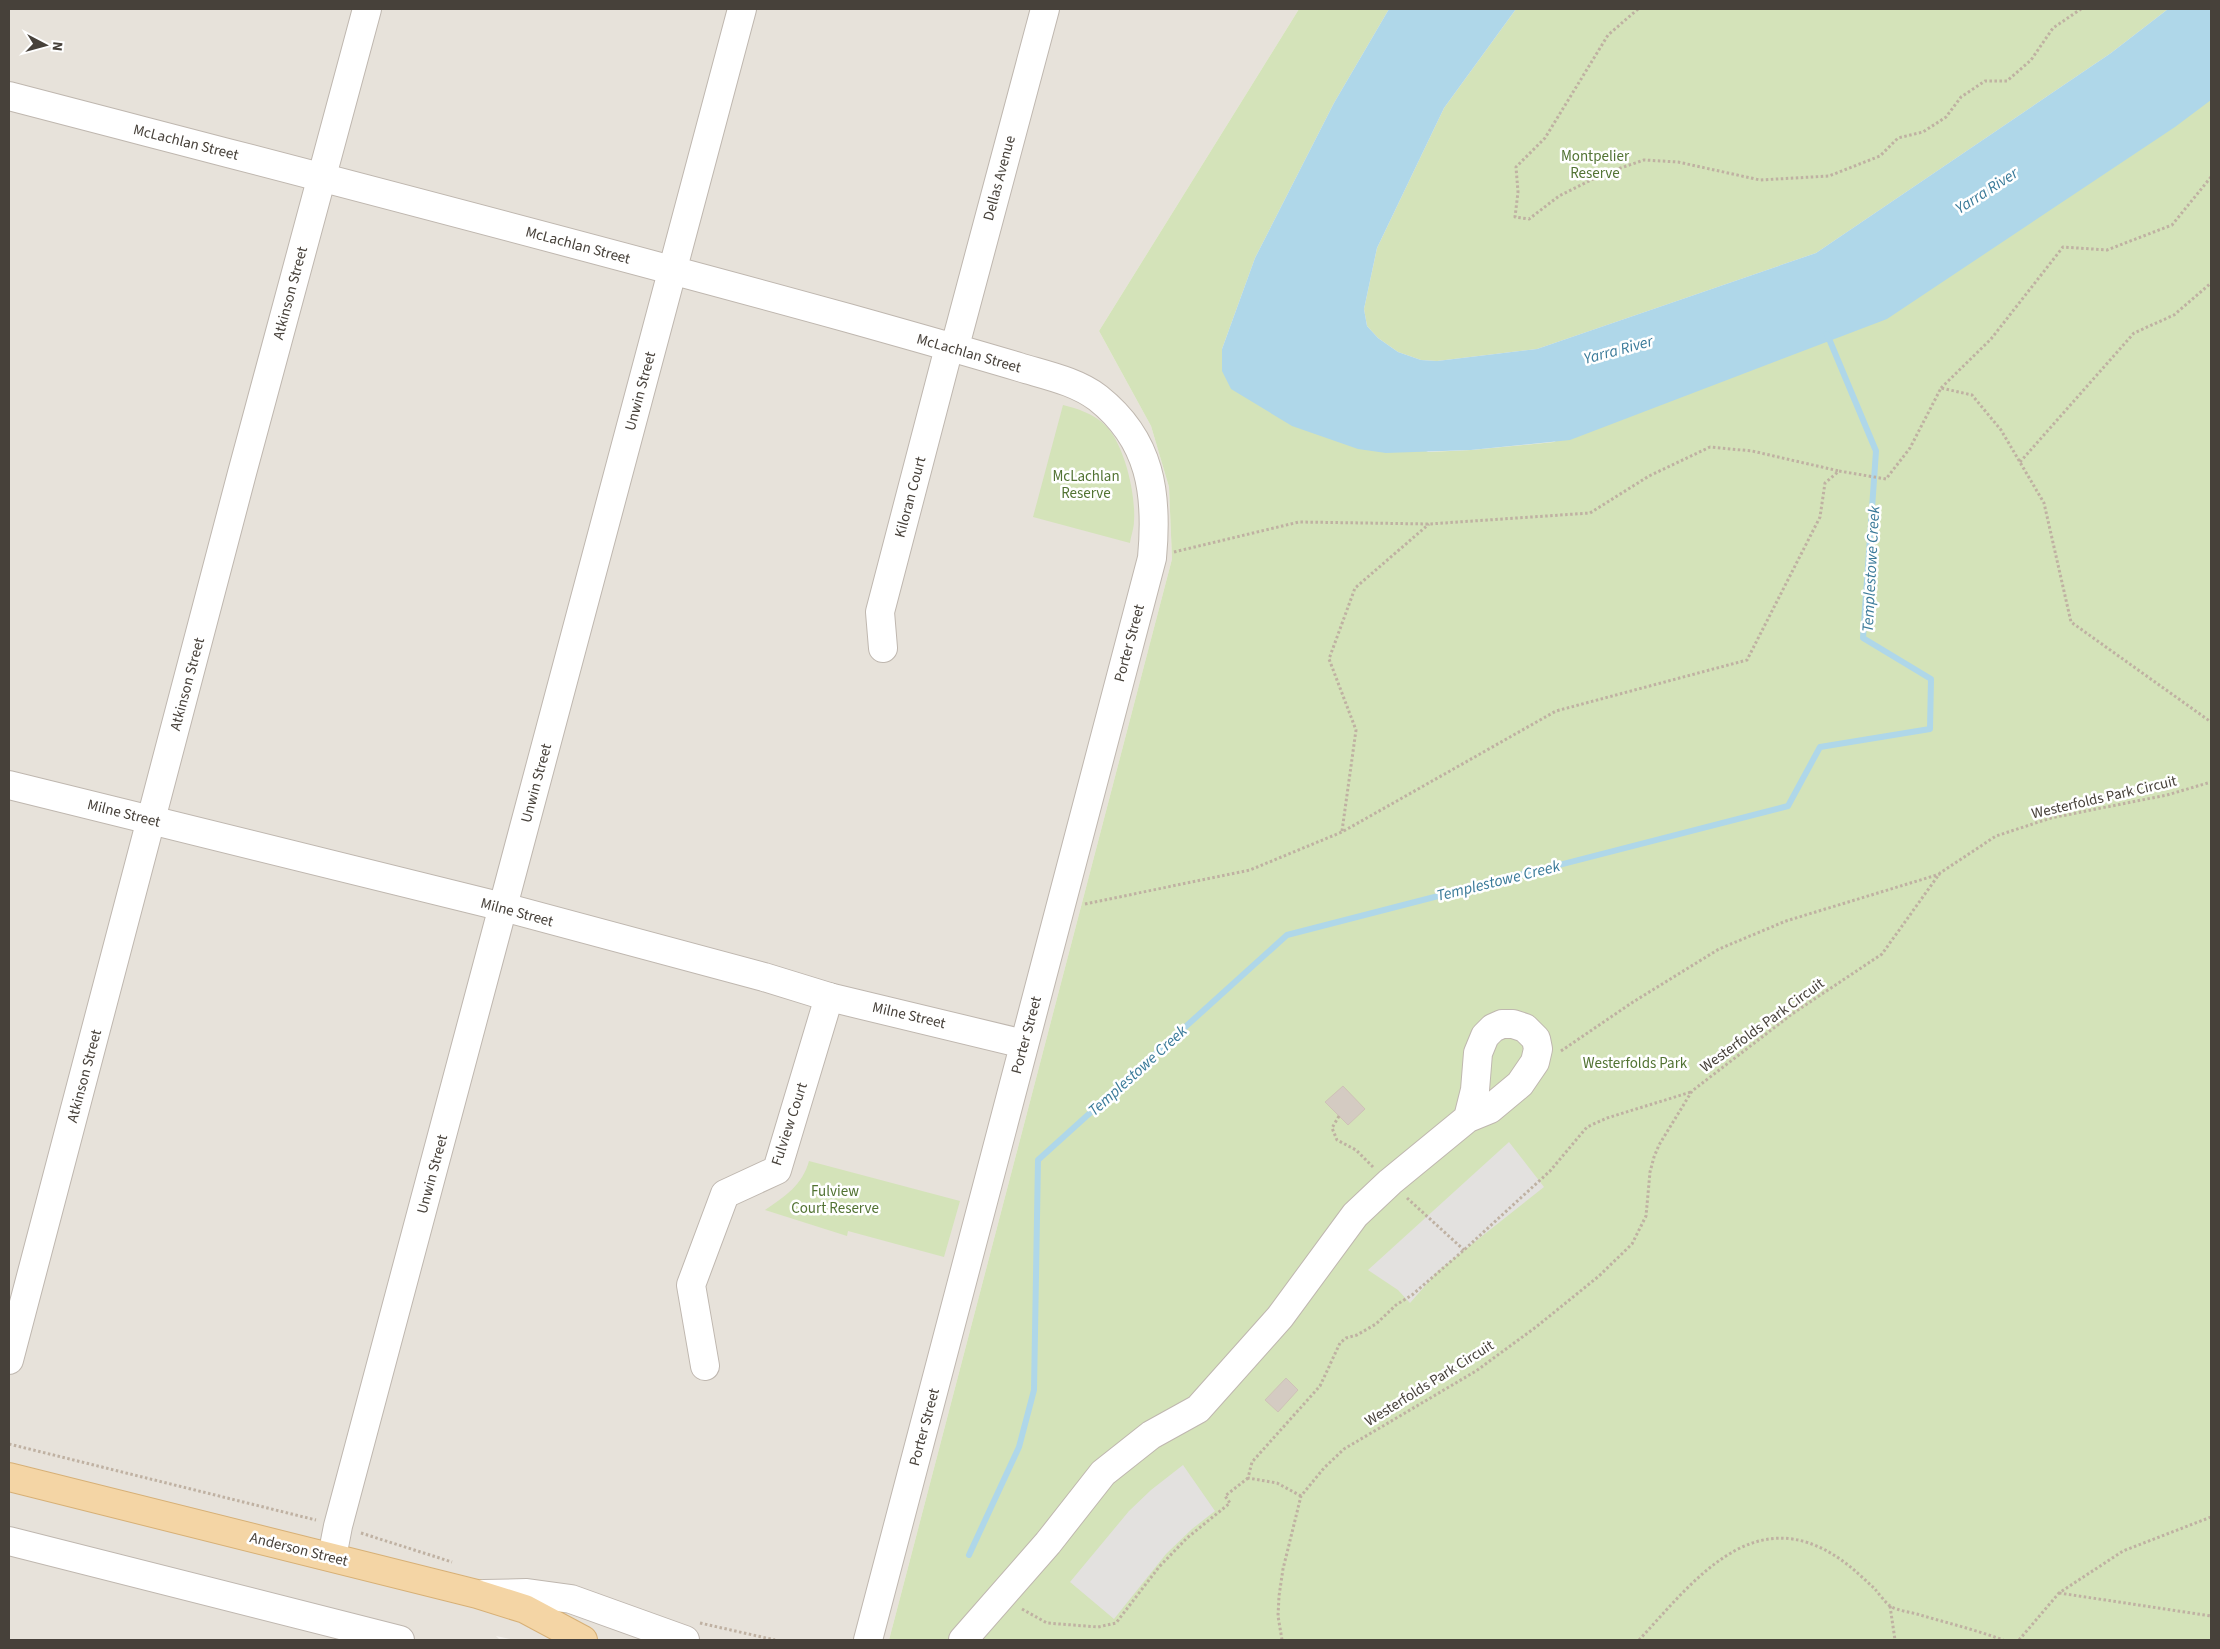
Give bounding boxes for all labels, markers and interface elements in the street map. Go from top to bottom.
north arrow [20,20,70,70]
text: N [47,41,67,52]
street label: McLachlan Street [131,119,241,166]
street label: Dellas Avenue [978,133,1021,223]
park label: Montpelier Reserve [1561,146,1630,184]
water label: Yarra River [1951,161,2024,219]
street label: McLachlan Street [523,221,633,270]
street label: Atkinson Street [268,244,313,342]
street label: McLachlan Street [914,329,1024,378]
water label: Yarra River [1581,330,1657,370]
street label: Unwin Street [620,349,661,433]
street label: Kiloran Court [890,454,931,540]
park label: McLachlan Reserve [1052,466,1120,504]
water label: Templestowe Creek [1857,505,1885,633]
street label: Porter Street [1109,602,1150,684]
street label: Atkinson Street [165,635,210,733]
street label: Unwin Street [516,741,557,825]
street label: Westerfolds Park Circuit [2029,771,2179,824]
street label: Milne Street [85,794,163,833]
water label: Templestowe Creek [1434,855,1563,907]
street label: Milne Street [478,893,556,932]
street label: Westerfolds Park Circuit [1696,973,1829,1078]
street label: Porter Street [1006,994,1047,1076]
street label: Milne Street [870,997,948,1034]
water label: Templestowe Creek [1083,1020,1192,1121]
street label: Atkinson Street [62,1027,107,1125]
park label: Westerfolds Park [1583,1053,1688,1074]
street label: Fulview Court [766,1080,813,1168]
street label: Unwin Street [412,1132,453,1216]
park label: Fulview Court Reserve [791,1181,879,1219]
street label: Westerfolds Park Circuit [1361,1335,1498,1432]
street label: Porter Street [904,1386,945,1468]
street label: Anderson Street [248,1527,350,1572]

